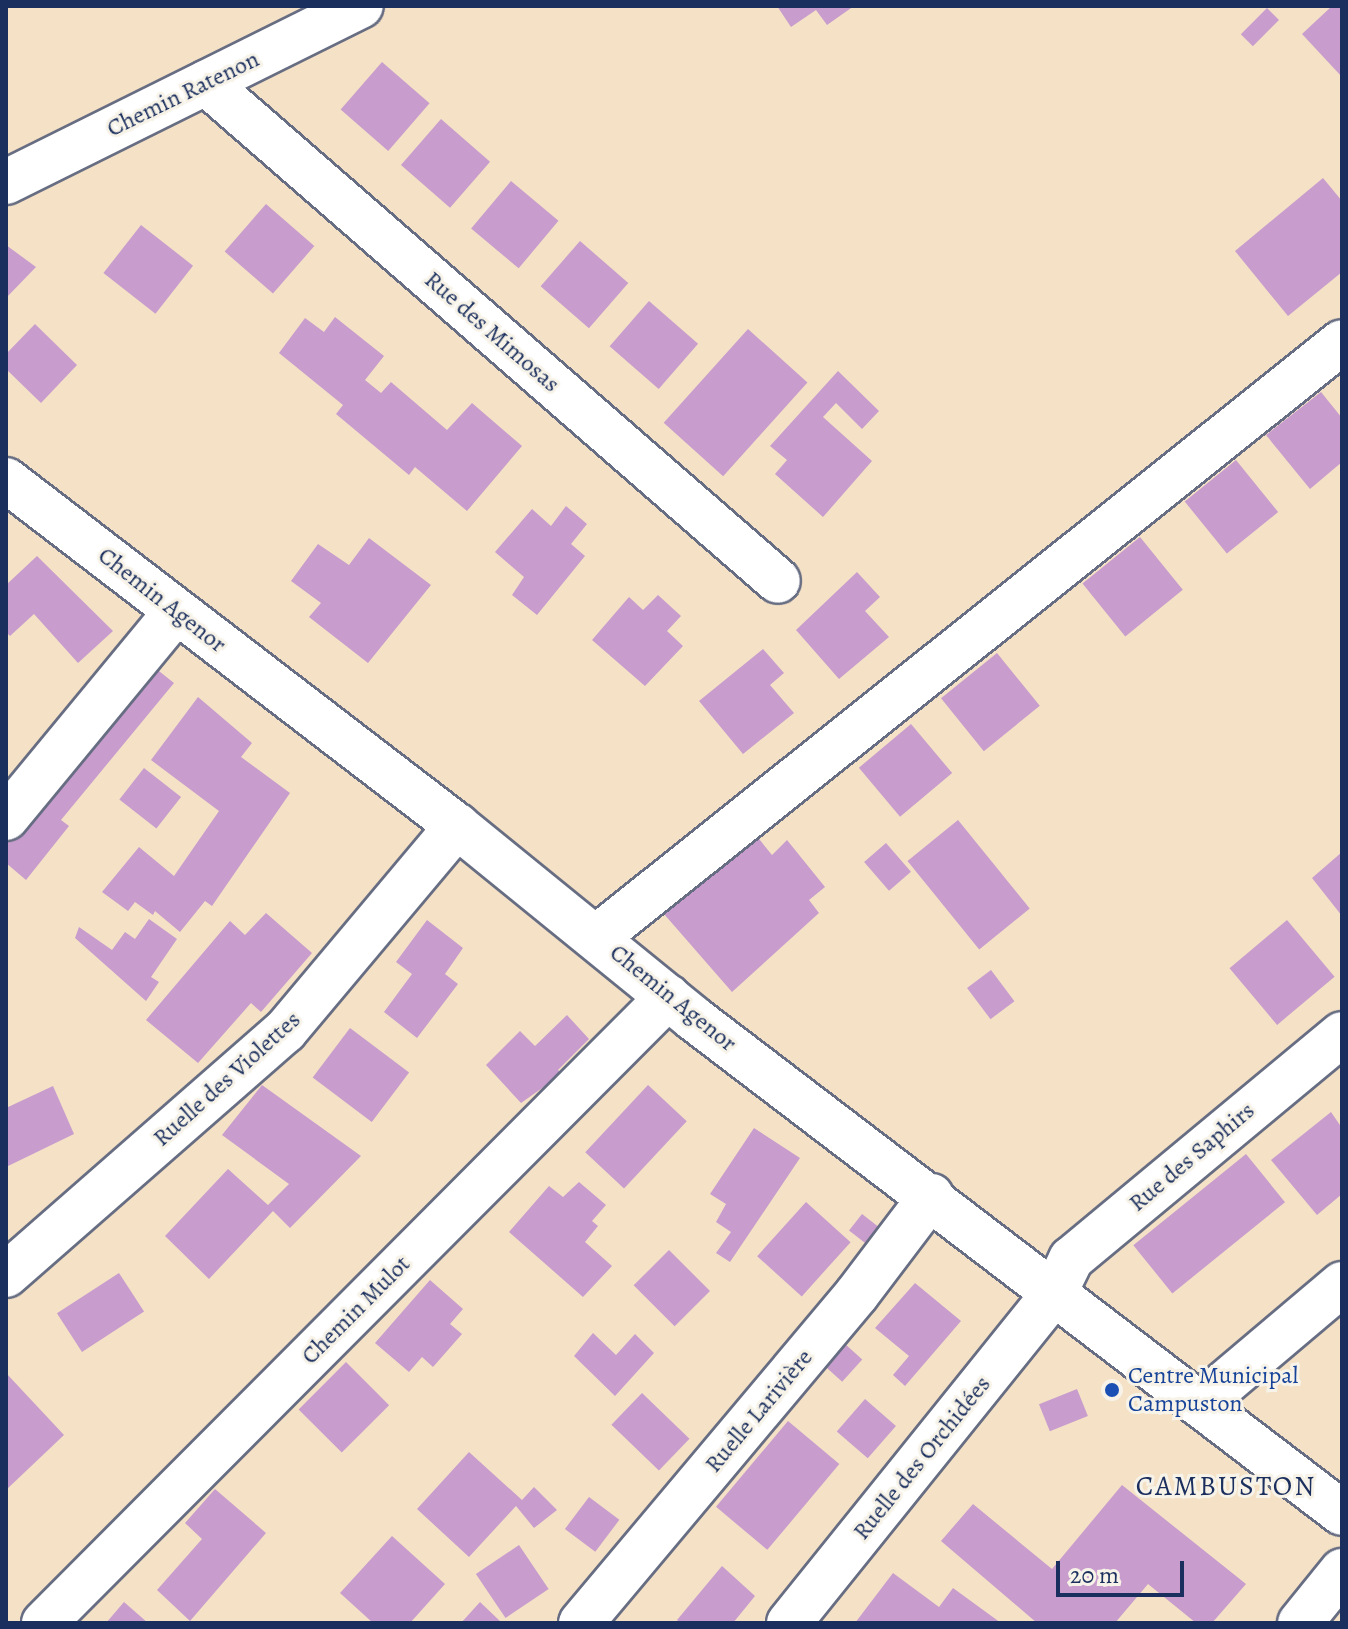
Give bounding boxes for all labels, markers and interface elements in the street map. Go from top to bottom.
street label: Chemin Ratenon [102,45,264,143]
street label: Rue des Mimosas [419,265,565,399]
street label: Chemin Agenor [92,541,232,659]
street label: Chemin Agenor [604,938,742,1058]
street label: Ruelle des Violettes [147,1005,307,1153]
street label: Rue des Saphirs [1123,1096,1261,1218]
street label: Chemin Mulot [296,1250,416,1370]
street label: Ruelle Larivière [699,1343,819,1479]
place label: Centre Municipal Campuston [1128,1362,1298,1418]
street label: Ruelle des Orchidées [847,1370,997,1546]
marker: Centre Municipal Campuston [1103,1381,1121,1399]
district label: CAMBUSTON [1136,1469,1316,1503]
scale bar [1060,1545,1188,1595]
text: 20 m [1070,1559,1119,1591]

